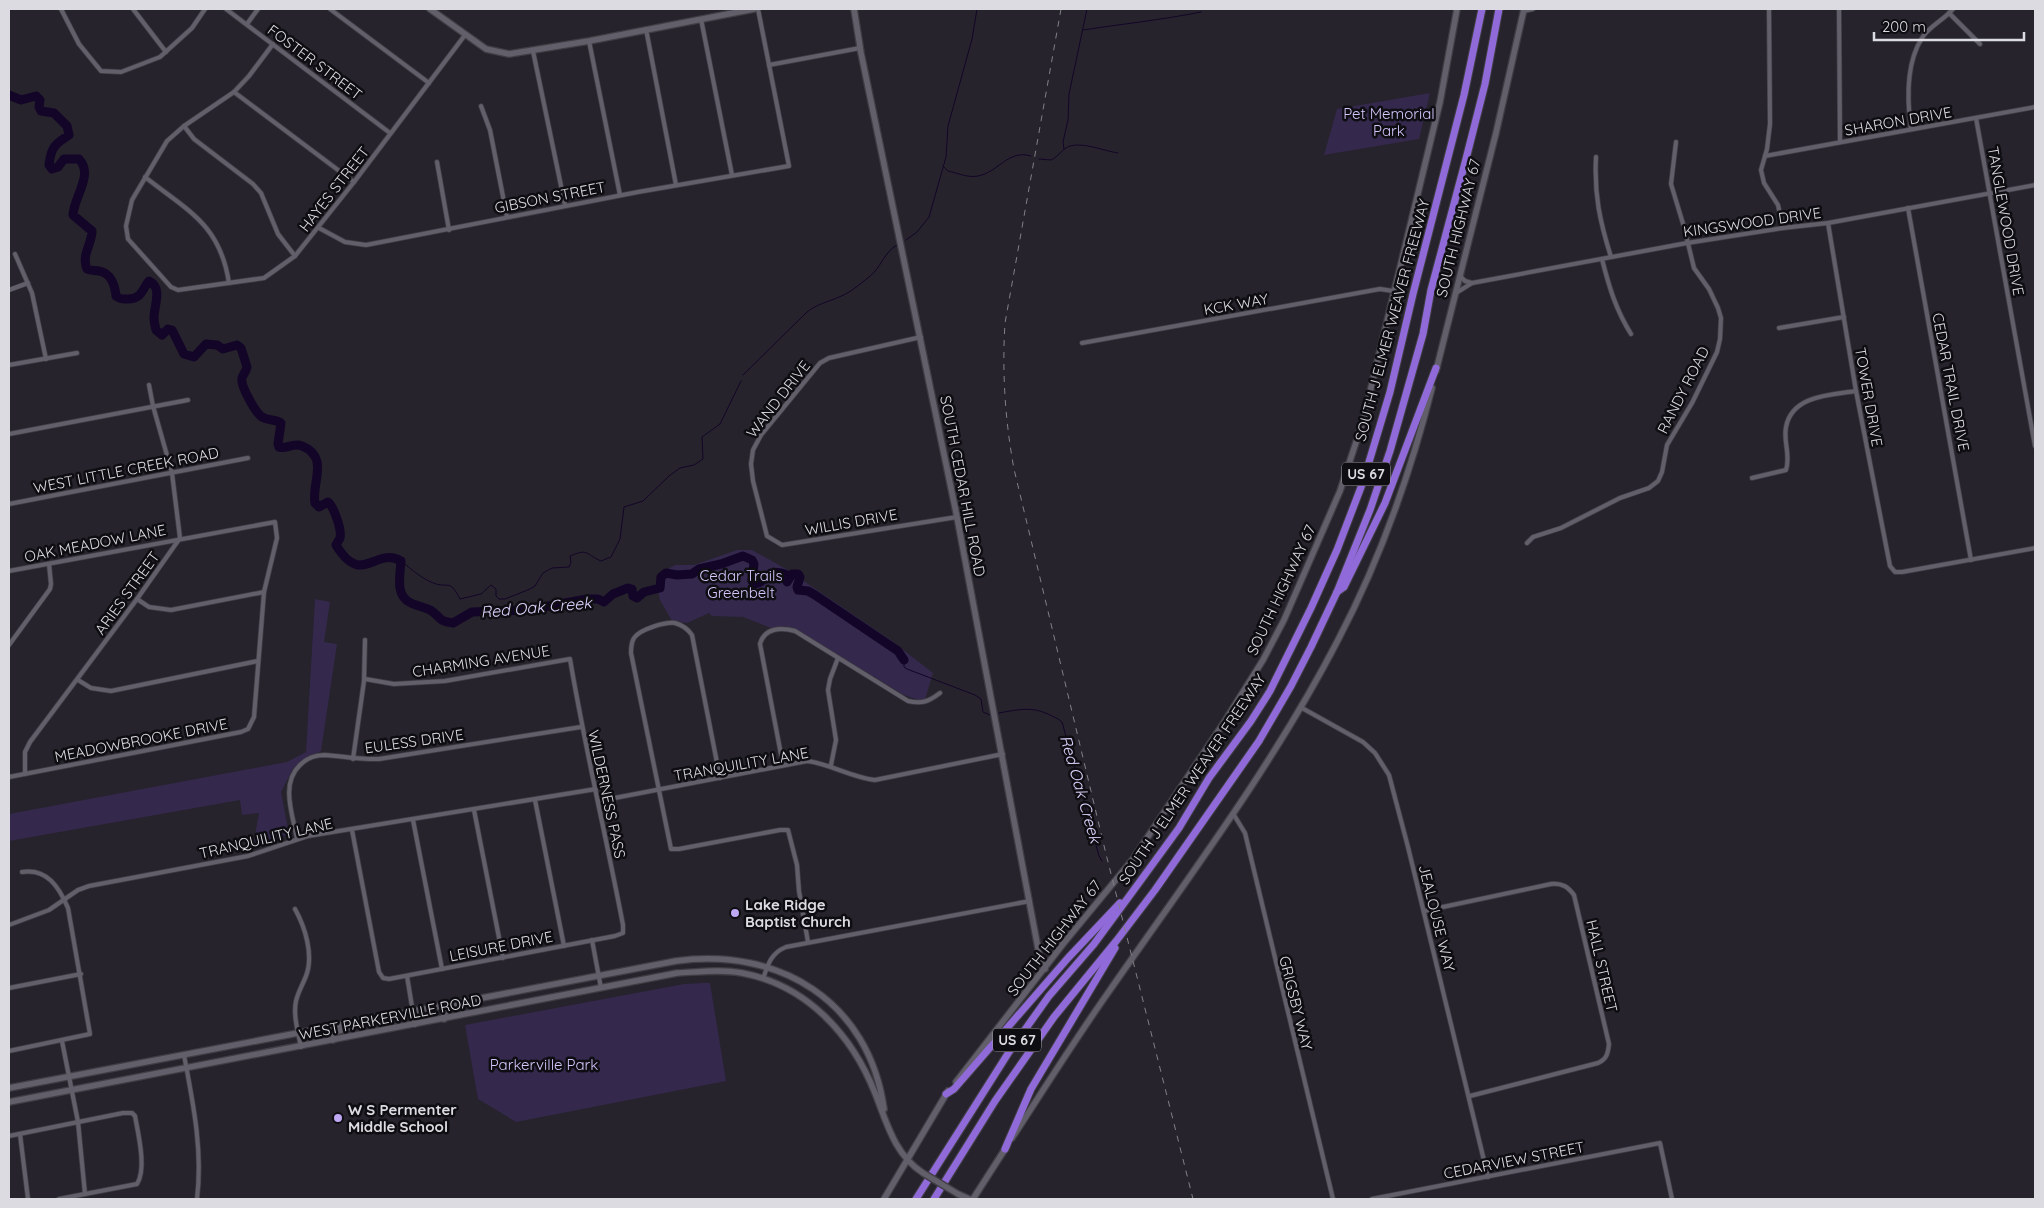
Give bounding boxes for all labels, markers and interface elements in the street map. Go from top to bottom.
scale bar [1874,10,2024,42]
text: 200 m [1882,17,1926,36]
street label: FOSTER STREET [264,20,366,104]
street label: SHARON DRIVE [1843,102,1953,140]
park label: Pet Memorial Park [1343,104,1435,140]
street label: HAYES STREET [295,143,373,235]
street label: TANGLEWOOD DRIVE [1984,145,2028,297]
street label: SOUTH HIGHWAY 67 [1432,157,1484,299]
street label: GIBSON STREET [493,177,607,217]
street label: SOUTH J ELMER WEAVER FREEWAY [1350,196,1434,443]
street label: KINGSWOOD DRIVE [1682,203,1822,241]
street label: KCK WAY [1202,289,1270,319]
street label: CEDAR TRAIL DRIVE [1928,311,1974,453]
street label: RANDY ROAD [1653,343,1713,437]
street label: TOWER DRIVE [1851,346,1887,448]
street label: WAND DRIVE [742,357,814,441]
street label: SOUTH CEDAR HILL ROAD [936,394,990,578]
street label: WEST LITTLE CREEK ROAD [32,443,220,497]
road number: US 67 [1342,462,1390,486]
street label: WILLIS DRIVE [803,505,899,539]
street label: OAK MEADOW LANE [23,520,167,566]
street label: SOUTH HIGHWAY 67 [1242,521,1320,658]
street label: ARIES STREET [90,548,164,638]
park label: Cedar Trails Greenbelt [700,566,782,602]
water label: Red Oak Creek [480,592,594,622]
street label: CHARMING AVENUE [411,641,551,681]
street label: SOUTH J ELMER WEAVER FREEWAY [1114,670,1270,888]
street label: MEADOWBROOKE DRIVE [53,714,229,766]
street label: EULESS DRIVE [363,725,465,757]
street label: WILDERNESS PASS [584,728,630,860]
water label: Red Oak Creek [1056,733,1106,847]
street label: TRANQUILITY LANE [672,743,810,785]
street label: TRANQUILITY LANE [197,813,335,863]
street label: JEALOUSE WAY [1415,863,1460,974]
street label: SOUTH HIGHWAY 67 [1003,876,1105,1000]
place label: Lake Ridge Baptist Church [745,895,851,931]
marker: Lake Ridge Baptist Church [729,907,741,919]
street label: HALL STREET [1582,918,1622,1014]
street label: LEISURE DRIVE [448,927,554,965]
street label: GRIGSBY WAY [1275,954,1317,1053]
street label: WEST PARKERVILLE ROAD [297,990,483,1044]
road number: US 67 [993,1028,1041,1052]
park label: Parkerville Park [490,1055,598,1074]
place label: W S Permenter Middle School [348,1100,457,1136]
marker: W S Permenter Middle School [332,1112,344,1124]
street label: CEDARVIEW STREET [1442,1137,1586,1183]

